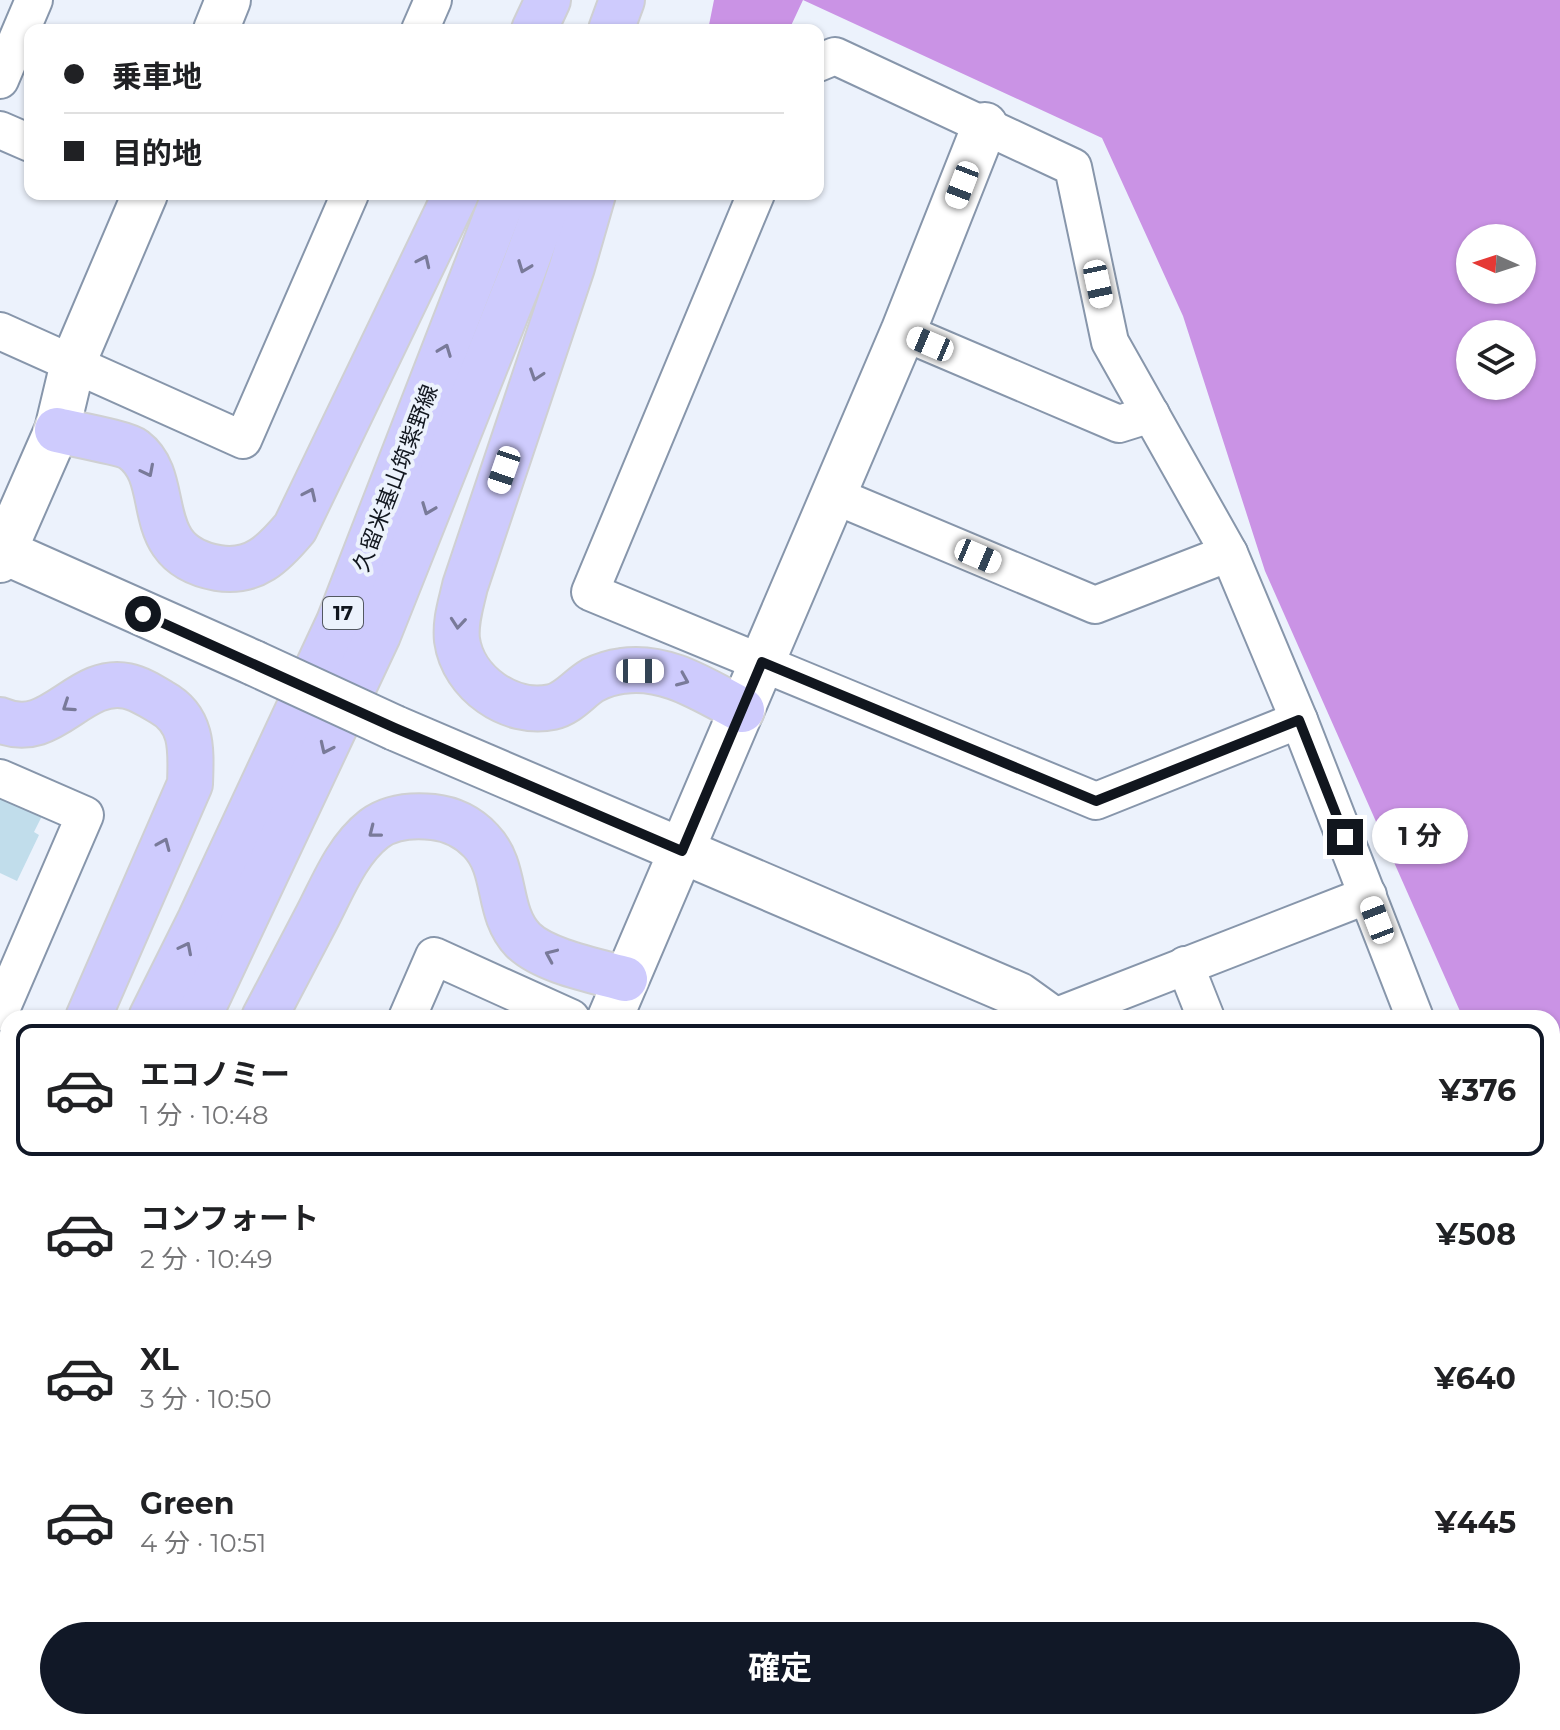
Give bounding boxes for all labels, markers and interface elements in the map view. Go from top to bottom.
text: 乗車地 [112,58,202,95]
text: 目的地 [112,135,202,172]
car [942,158,982,212]
north arrow [1456,224,1536,304]
map controls [1456,224,1536,400]
one-way arrow [414,254,430,269]
car [1081,258,1115,310]
one-way arrow [517,259,534,273]
button: layers [1456,320,1536,400]
car [903,324,957,364]
one-way arrow [435,344,452,358]
one-way arrow [529,367,545,381]
street label: 久留米基山筑紫野線 [347,381,444,575]
car [485,443,523,497]
one-way arrow [138,463,153,478]
one-way arrow [300,488,316,502]
one-way arrow [421,501,438,515]
car [951,536,1005,576]
route start [125,596,161,632]
road number: 17 [323,597,363,629]
one-way arrow [450,616,467,629]
car [616,659,664,683]
one-way arrow [675,671,689,687]
one-way arrow [63,696,77,711]
one-way arrow [320,740,336,754]
callout: 1 分 [1373,809,1469,865]
route end [1327,819,1363,855]
text: 1 分 [1398,820,1442,852]
one-way arrow [368,823,383,837]
one-way arrow [155,838,171,852]
car [1357,893,1397,947]
one-way arrow [176,942,191,957]
one-way arrow [544,949,559,965]
icon: car [44,1054,116,1126]
text: エコノミー [140,1056,290,1093]
text: ¥376 [1439,1072,1516,1109]
text: 1 分 · 10:48 [140,1099,269,1131]
icon: car [44,1198,116,1270]
text: コンフォート [140,1200,319,1237]
text: ¥508 [1436,1216,1516,1253]
text: 2 分 · 10:49 [140,1243,273,1275]
text: XL [140,1341,179,1378]
icon: car [44,1342,116,1414]
text: ¥640 [1434,1360,1516,1397]
text: 3 分 · 10:50 [140,1383,272,1415]
text: Green [140,1485,234,1522]
icon: car [44,1486,116,1558]
text: ¥445 [1435,1504,1516,1541]
text: 4 分 · 10:51 [140,1527,266,1559]
button: 確定 [40,1622,1520,1714]

